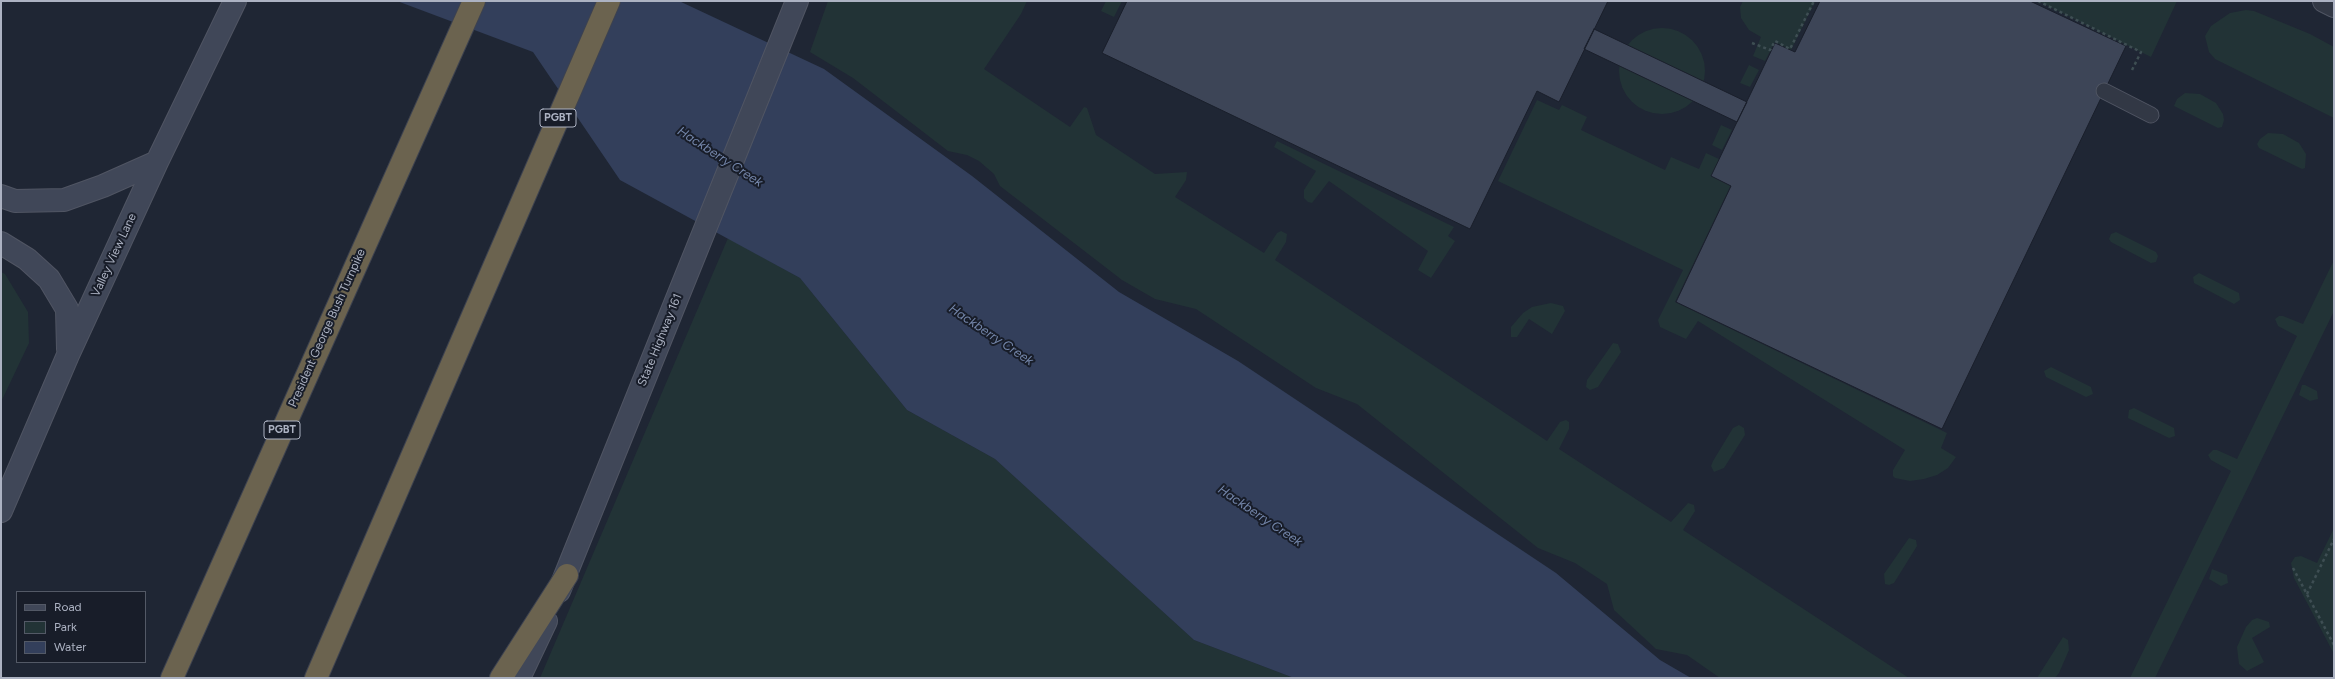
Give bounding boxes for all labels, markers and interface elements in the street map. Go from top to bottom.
road number: PGBT [540,109,576,127]
water label: Hackberry Creek [674,124,766,190]
street label: Valley View Lane [88,211,140,299]
street label: President George Bush Turnpike [285,247,369,409]
street label: State Highway 161 [635,292,685,388]
water label: Hackberry Creek [946,301,1036,369]
road number: PGBT [264,421,300,439]
water label: Hackberry Creek [1215,482,1305,550]
legend [16,591,146,663]
text: Road [54,600,82,614]
text: Park [54,620,77,634]
text: Water [54,640,86,654]

